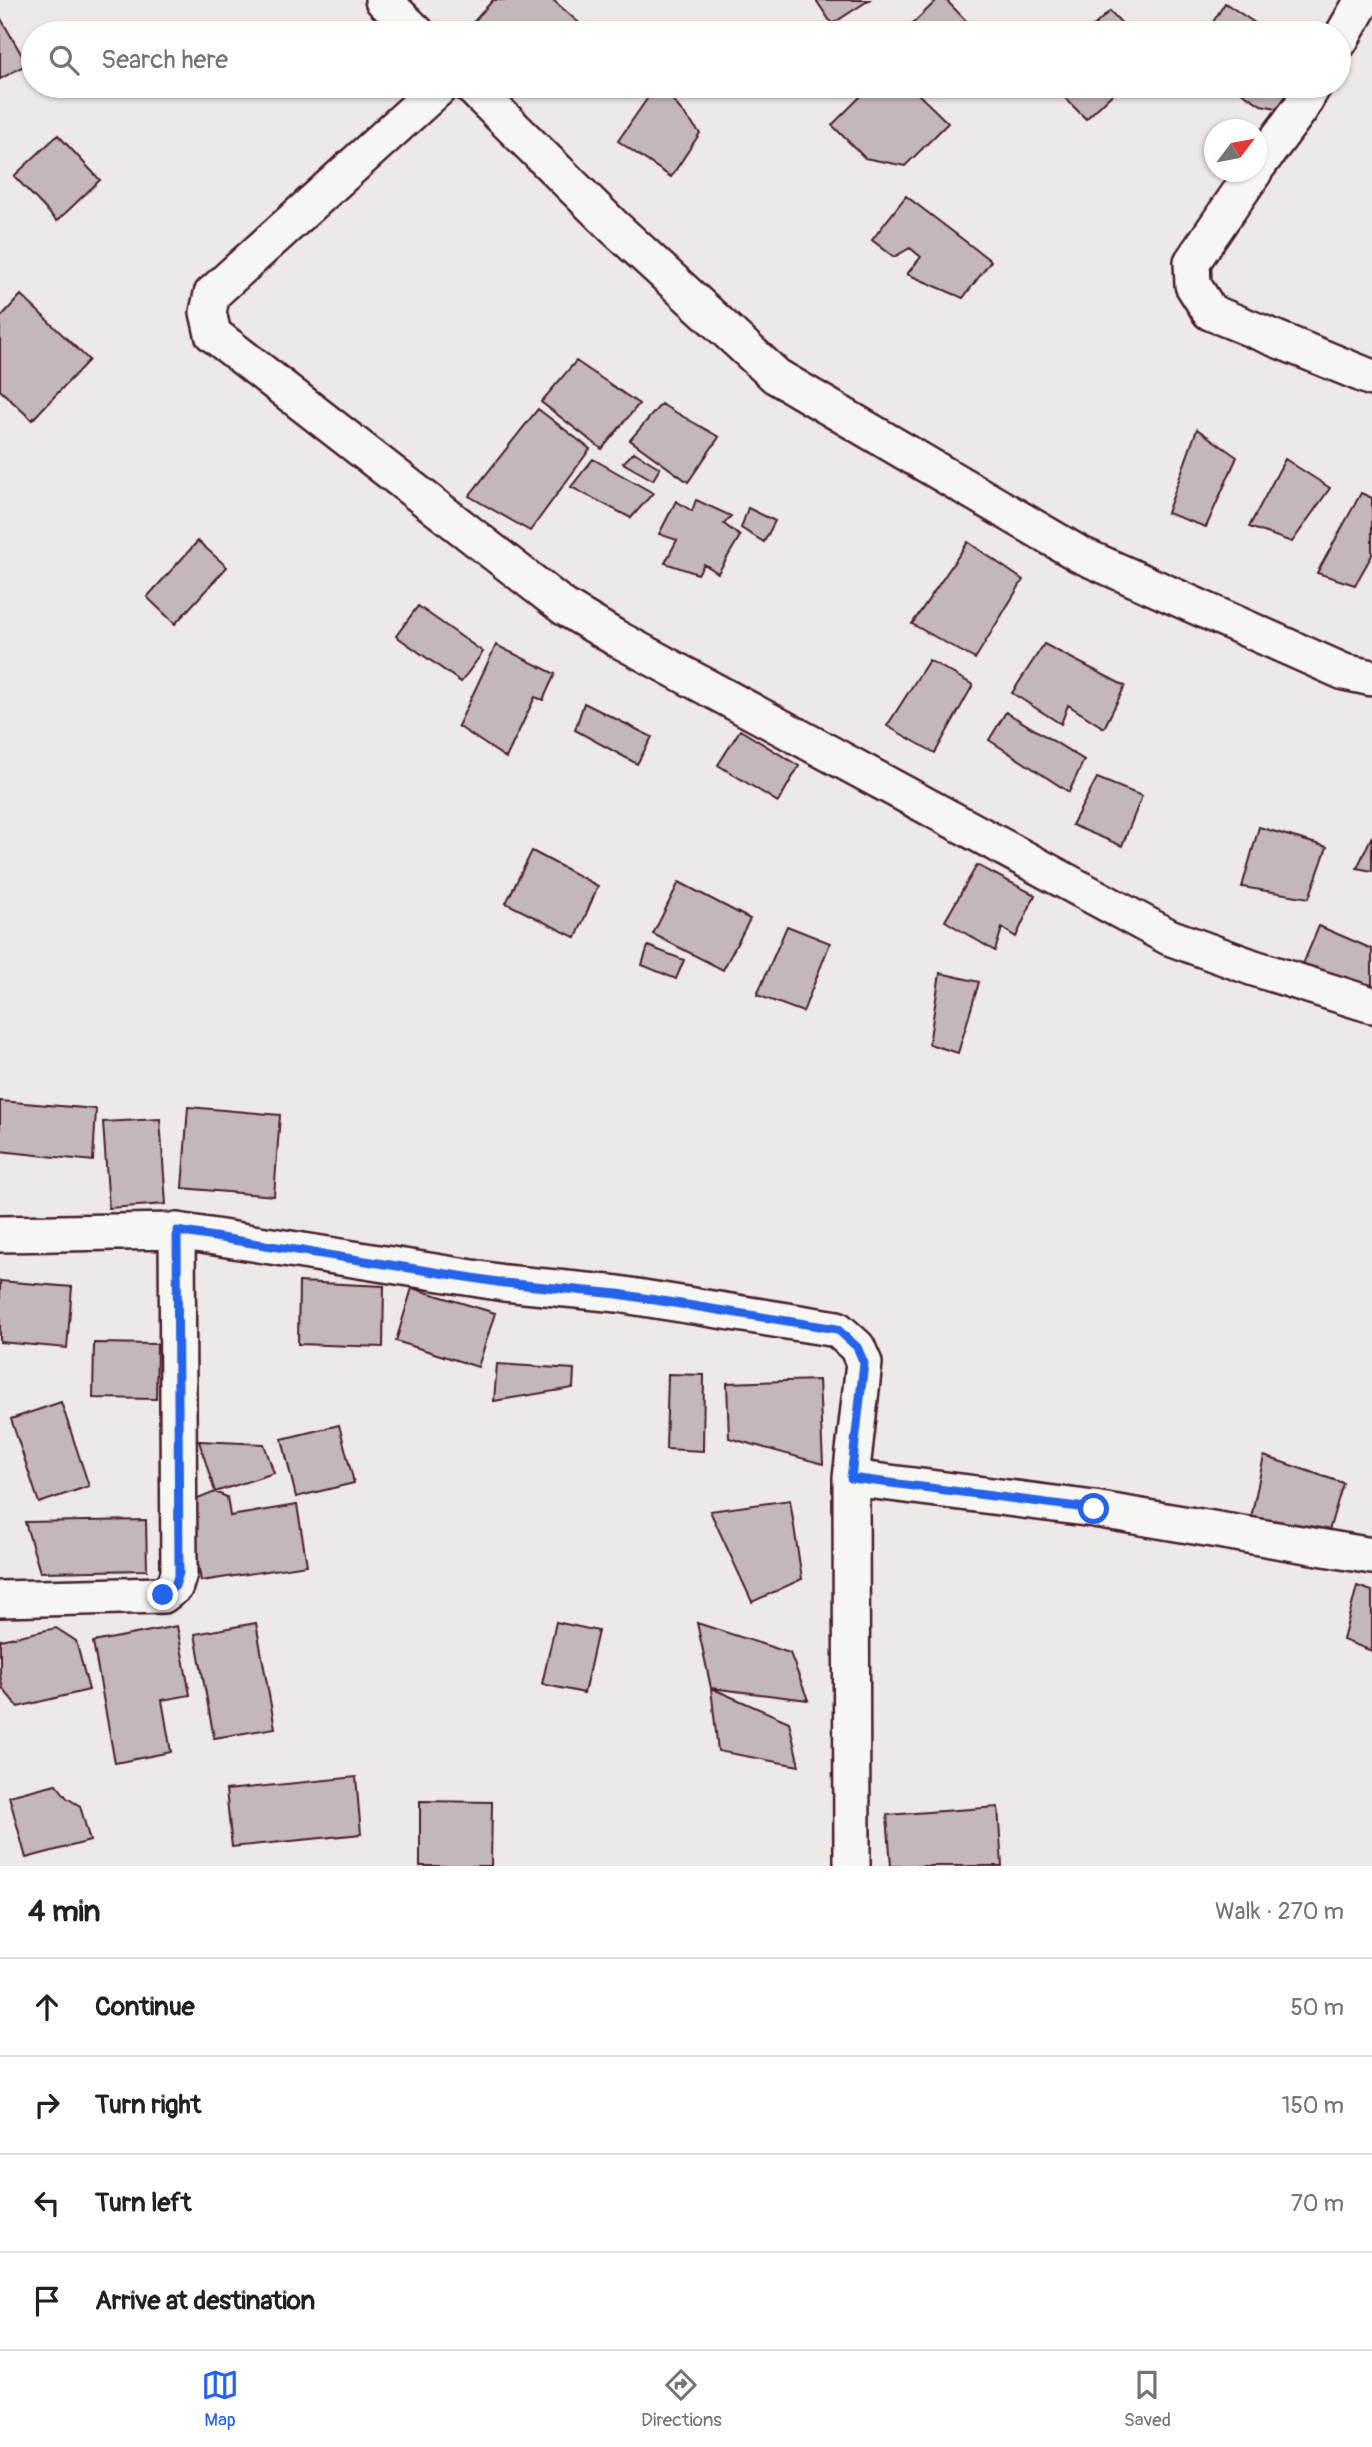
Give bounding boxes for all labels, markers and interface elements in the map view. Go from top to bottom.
search box [21,21,1351,98]
icon: search [45,41,83,79]
text: Search here [101,44,228,76]
north arrow [1204,119,1267,182]
route start [1078,1493,1109,1524]
route end [147,1579,178,1610]
text: 4 min [28,1893,101,1930]
text: Walk · 270 m [1215,1897,1344,1926]
icon: ahead [28,1988,66,2026]
text: Continue [95,1991,195,2023]
text: 50 m [1290,1993,1344,2022]
icon: right [28,2086,66,2124]
text: Turn right [95,2089,201,2121]
text: 150 m [1281,2091,1344,2120]
icon: left [28,2184,66,2222]
text: Turn left [95,2187,191,2219]
text: 70 m [1291,2189,1344,2218]
icon: arrive [28,2282,66,2320]
text: Arrive at destination [95,2285,315,2317]
tab: Map [201,2366,239,2432]
tab: Directions [641,2366,722,2432]
tab: Saved [1124,2366,1171,2432]

